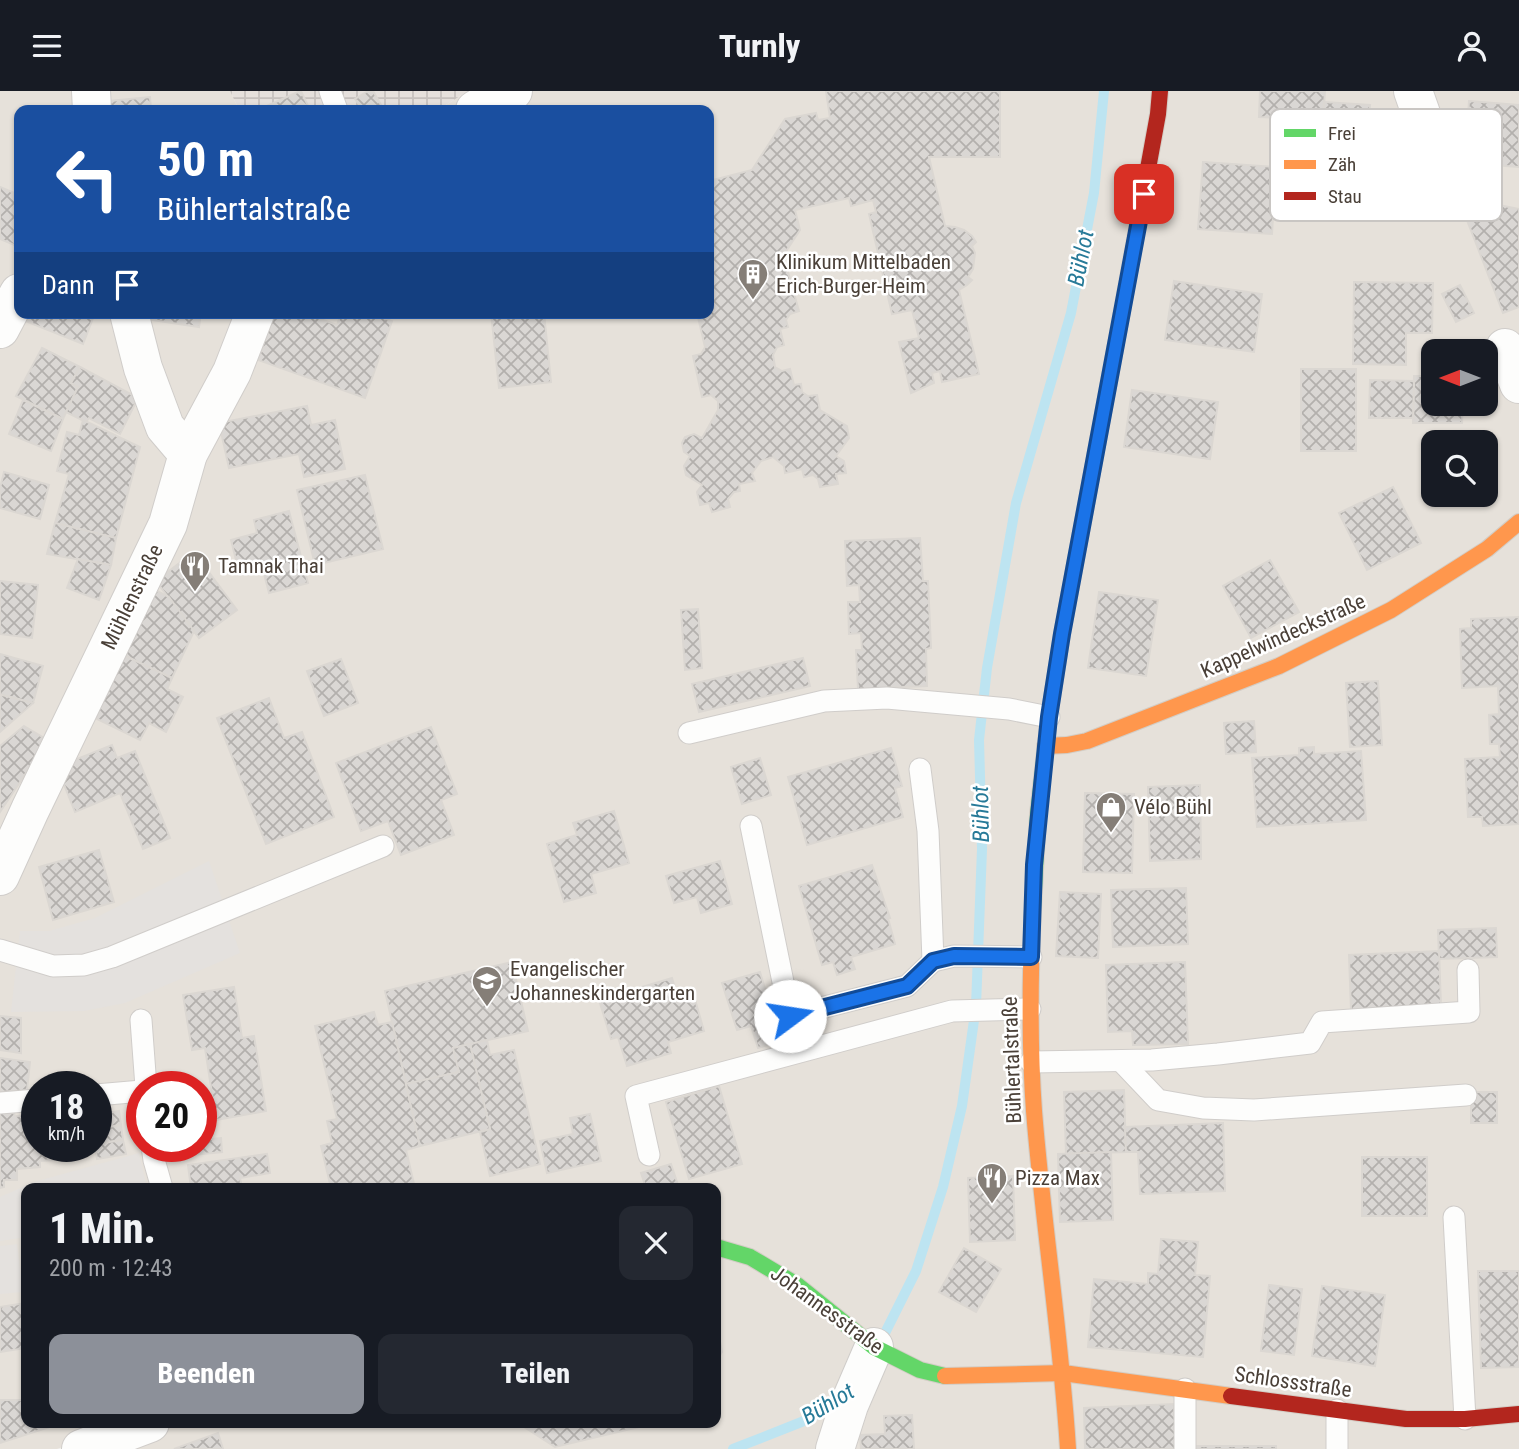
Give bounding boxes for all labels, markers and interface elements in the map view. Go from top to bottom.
icon: menu [28,27,66,65]
text: Turnly [719,27,800,65]
icon: person [1453,27,1491,65]
legend [1270,109,1502,221]
text: Frei [1328,122,1356,145]
text: 50 m [157,131,254,188]
icon: left [42,133,133,224]
text: Zäh [1328,153,1356,176]
pin [1114,164,1174,224]
icon: arrive [1125,175,1163,213]
text: Stau [1328,185,1362,208]
text: Bühlertalstraße [157,190,351,228]
water label: Bühlot [1062,227,1100,288]
place label: Klinikum Mittelbaden Erich-Burger-Heim [776,250,951,298]
building icon: Klinikum Mittelbaden Erich-Burger-Heim [736,257,770,301]
icon: arrive [108,266,146,304]
text: Dann [42,270,94,300]
north arrow [1421,339,1498,417]
map controls [1421,339,1498,507]
button: search [1421,430,1498,507]
street label: Mühlenstraße [96,541,168,653]
restaurant icon: Tamnak Thai [178,549,212,593]
place label: Tamnak Thai [218,554,324,578]
street label: Kappelwindeckstraße [1197,589,1369,683]
water label: Bühlot [967,785,995,843]
shop icon: Vélo Bühl [1094,790,1128,834]
place label: Vélo Bühl [1134,795,1212,819]
place label: Evangelischer Johanneskindergarten [510,957,695,1005]
school or university icon: Evangelischer Johanneskindergarten [470,964,504,1008]
position arrow [753,979,827,1053]
street label: Bühlertalstraße [998,996,1026,1124]
speed limit sign: 20 [126,1071,217,1162]
text: 18 [49,1087,84,1128]
text: km/h [48,1123,85,1144]
restaurant icon: Pizza Max [975,1161,1009,1205]
place label: Pizza Max [1015,1166,1100,1190]
text: 1 Min. [49,1204,156,1253]
button: close [619,1206,693,1280]
text: 200 m · 12:43 [49,1255,173,1282]
street label: Johannesstraße [766,1261,888,1359]
button: Beenden [49,1334,364,1414]
button: Teilen [378,1334,693,1414]
street label: Schlossstraße [1233,1362,1353,1402]
water label: Bühlot [797,1378,860,1430]

